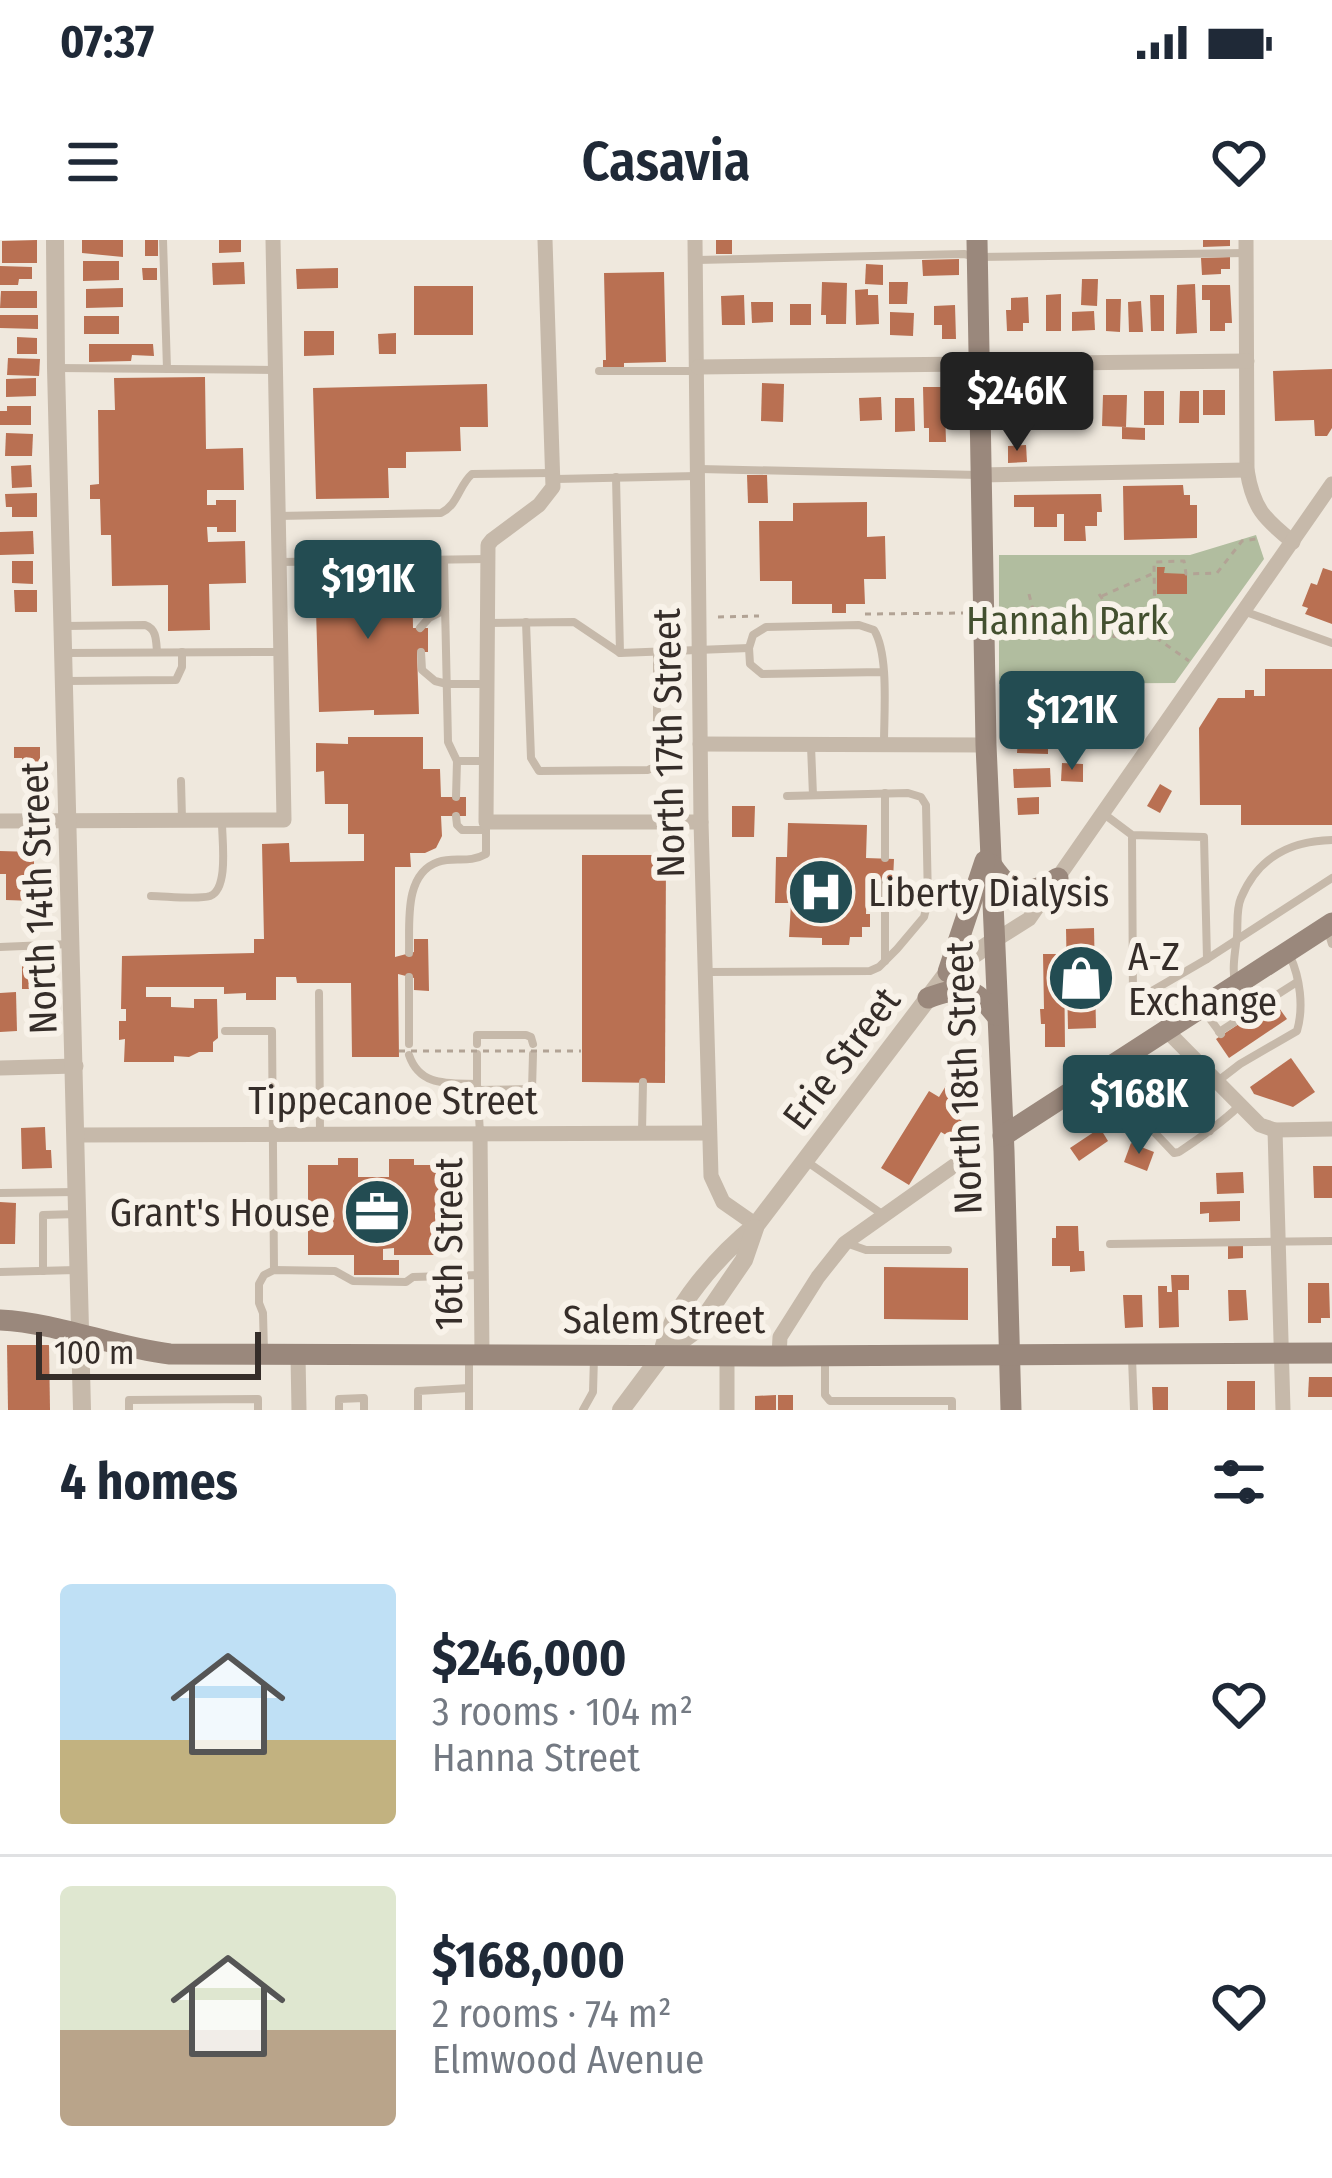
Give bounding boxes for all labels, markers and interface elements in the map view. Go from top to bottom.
text: 07:37 [60,15,154,69]
icon: menu [60,129,126,195]
icon: heart [1206,129,1272,195]
text: Casavia [582,130,750,194]
pin: $246K [933,352,1101,454]
text: $246K [967,368,1067,414]
pin: $191K [284,540,452,642]
text: $191K [321,556,415,602]
park label: Hannah Park [966,598,1169,644]
street label: North 17th Street [644,608,694,878]
pin: $121K [988,671,1156,773]
text: $121K [1026,687,1118,733]
street label: North 14th Street [11,761,67,1035]
hospital icon: Liberty Dialysis [786,857,856,927]
place label: Liberty Dialysis [868,870,1109,916]
place label: A-Z Exchange [1128,934,1277,1025]
street label: North 18th Street [936,940,992,1215]
shop icon: A-Z Exchange [1046,943,1116,1013]
street label: Erie Street [774,978,910,1139]
pin: $168K [1055,1055,1223,1157]
text: $168K [1090,1071,1188,1117]
street label: Tippecanoe Street [248,1078,538,1124]
street label: 16th Street [426,1157,472,1330]
office icon: Grant's House [342,1177,412,1247]
place label: Grant's House [110,1190,330,1236]
street label: Salem Street [563,1297,765,1343]
scale bar [36,1326,261,1379]
text: 100 m [54,1333,134,1373]
icon: filters [1206,1449,1272,1515]
text: 4 homes [60,1451,238,1513]
text: $246,000 [432,1627,627,1689]
icon: home [156,1632,300,1776]
icon: heart [1206,1671,1272,1737]
text: 3 rooms · 104 m² [432,1689,693,1735]
text: Hanna Street [432,1735,640,1781]
text: $168,000 [432,1929,625,1991]
icon: home [156,1934,300,2078]
icon: heart [1206,1973,1272,2039]
text: 2 rooms · 74 m² [432,1991,672,2037]
text: Elmwood Avenue [432,2037,704,2083]

